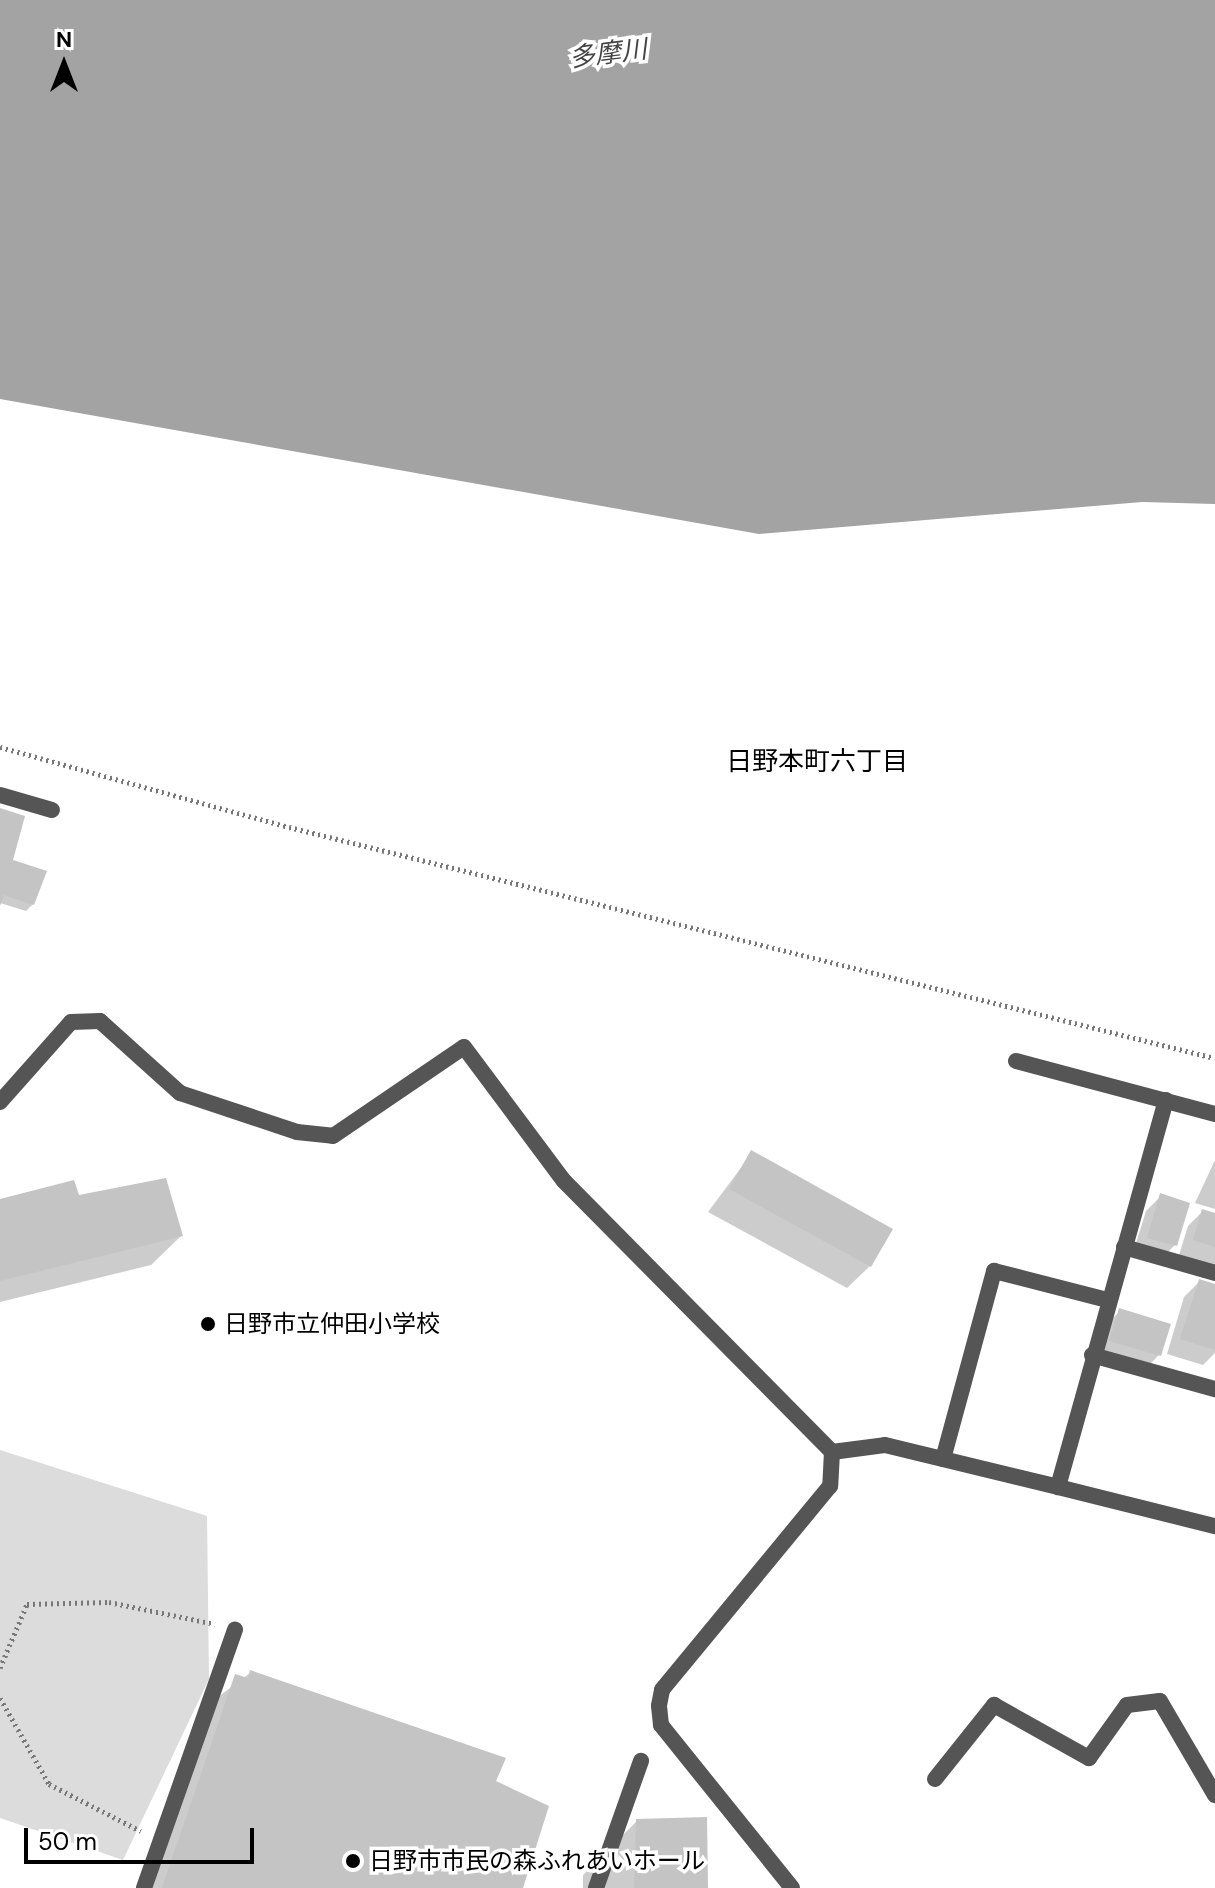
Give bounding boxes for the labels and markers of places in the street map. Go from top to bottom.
place label: 日野市立仲田小学校 [224,1310,440,1338]
marker: 日野市立仲田小学校 [199,1315,217,1333]
place label: 日野市市民の森ふれあいホール [369,1847,705,1875]
marker: 日野市市民の森ふれあいホール [344,1852,362,1870]

